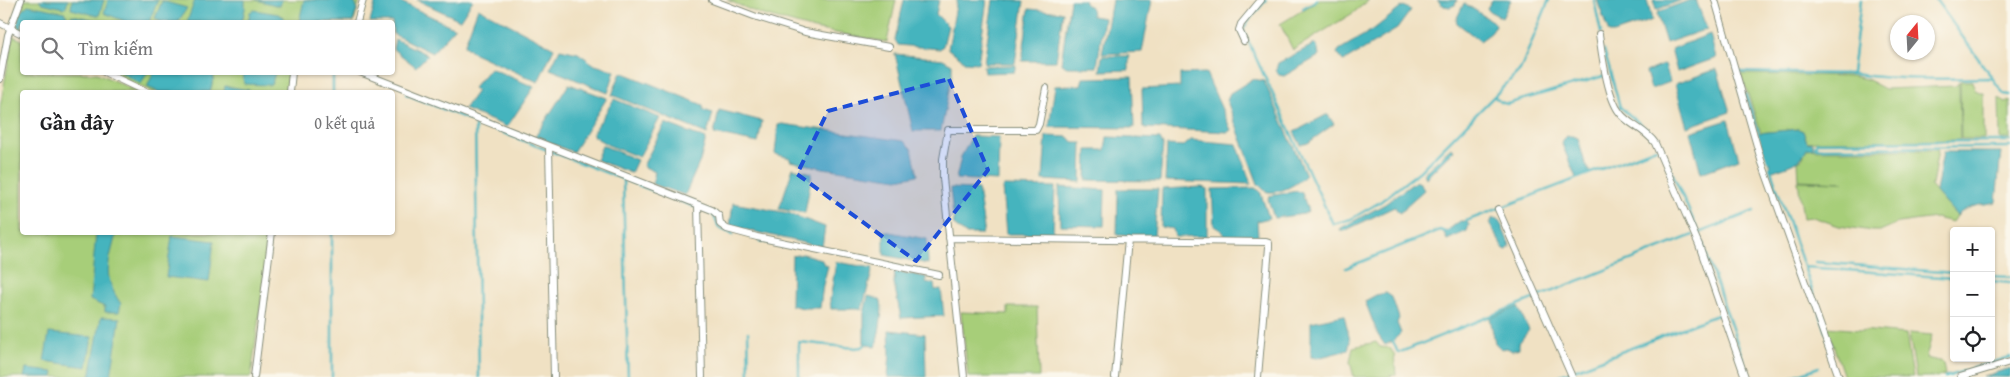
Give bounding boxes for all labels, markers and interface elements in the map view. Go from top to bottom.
north arrow [1890,15,1935,60]
search box [20,20,395,75]
icon: search [38,34,66,62]
text: Tìm kiếm [78,34,153,62]
text: Gần đây [40,107,114,138]
text: 0 kết quả [314,111,375,135]
map controls [1950,227,1995,362]
button: + [1950,227,1995,272]
button: − [1950,272,1995,317]
button: locate [1950,317,1995,362]

